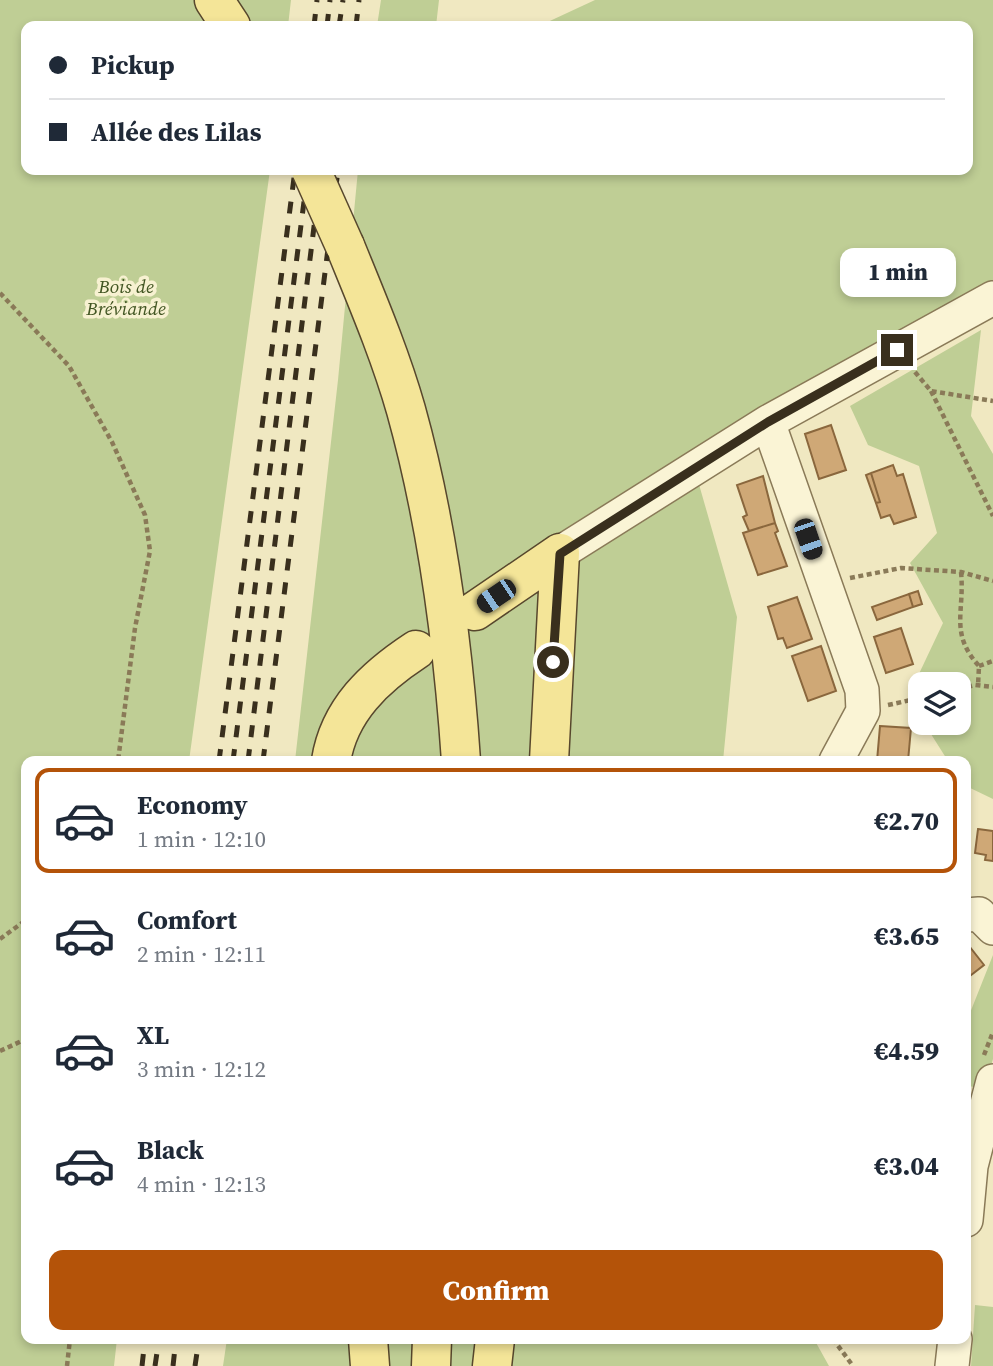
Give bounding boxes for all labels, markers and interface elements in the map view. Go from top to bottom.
text: Pickup [91,47,175,83]
text: Allée des Lilas [91,114,261,150]
callout: 1 min [839,248,955,298]
text: 1 min [868,256,928,288]
park label: Bois de Bréviande [85,273,166,321]
route end [881,334,913,366]
car [792,516,825,562]
car [473,576,520,616]
route start [537,646,569,678]
map controls [908,672,971,735]
button: layers [908,672,971,735]
text: Economy [137,787,248,823]
icon: car [53,789,116,852]
text: €2.70 [874,803,939,839]
text: 1 min · 12:10 [137,823,266,855]
text: Comfort [137,902,237,938]
icon: car [53,904,116,967]
text: €3.65 [874,918,939,954]
text: 2 min · 12:11 [137,938,266,970]
text: XL [137,1017,169,1053]
icon: car [53,1019,116,1082]
text: €4.59 [874,1033,939,1069]
text: 3 min · 12:12 [137,1053,266,1085]
text: Black [137,1132,204,1168]
icon: car [53,1134,116,1197]
text: €3.04 [874,1148,939,1184]
text: 4 min · 12:13 [137,1168,266,1200]
button: Confirm [49,1250,943,1330]

